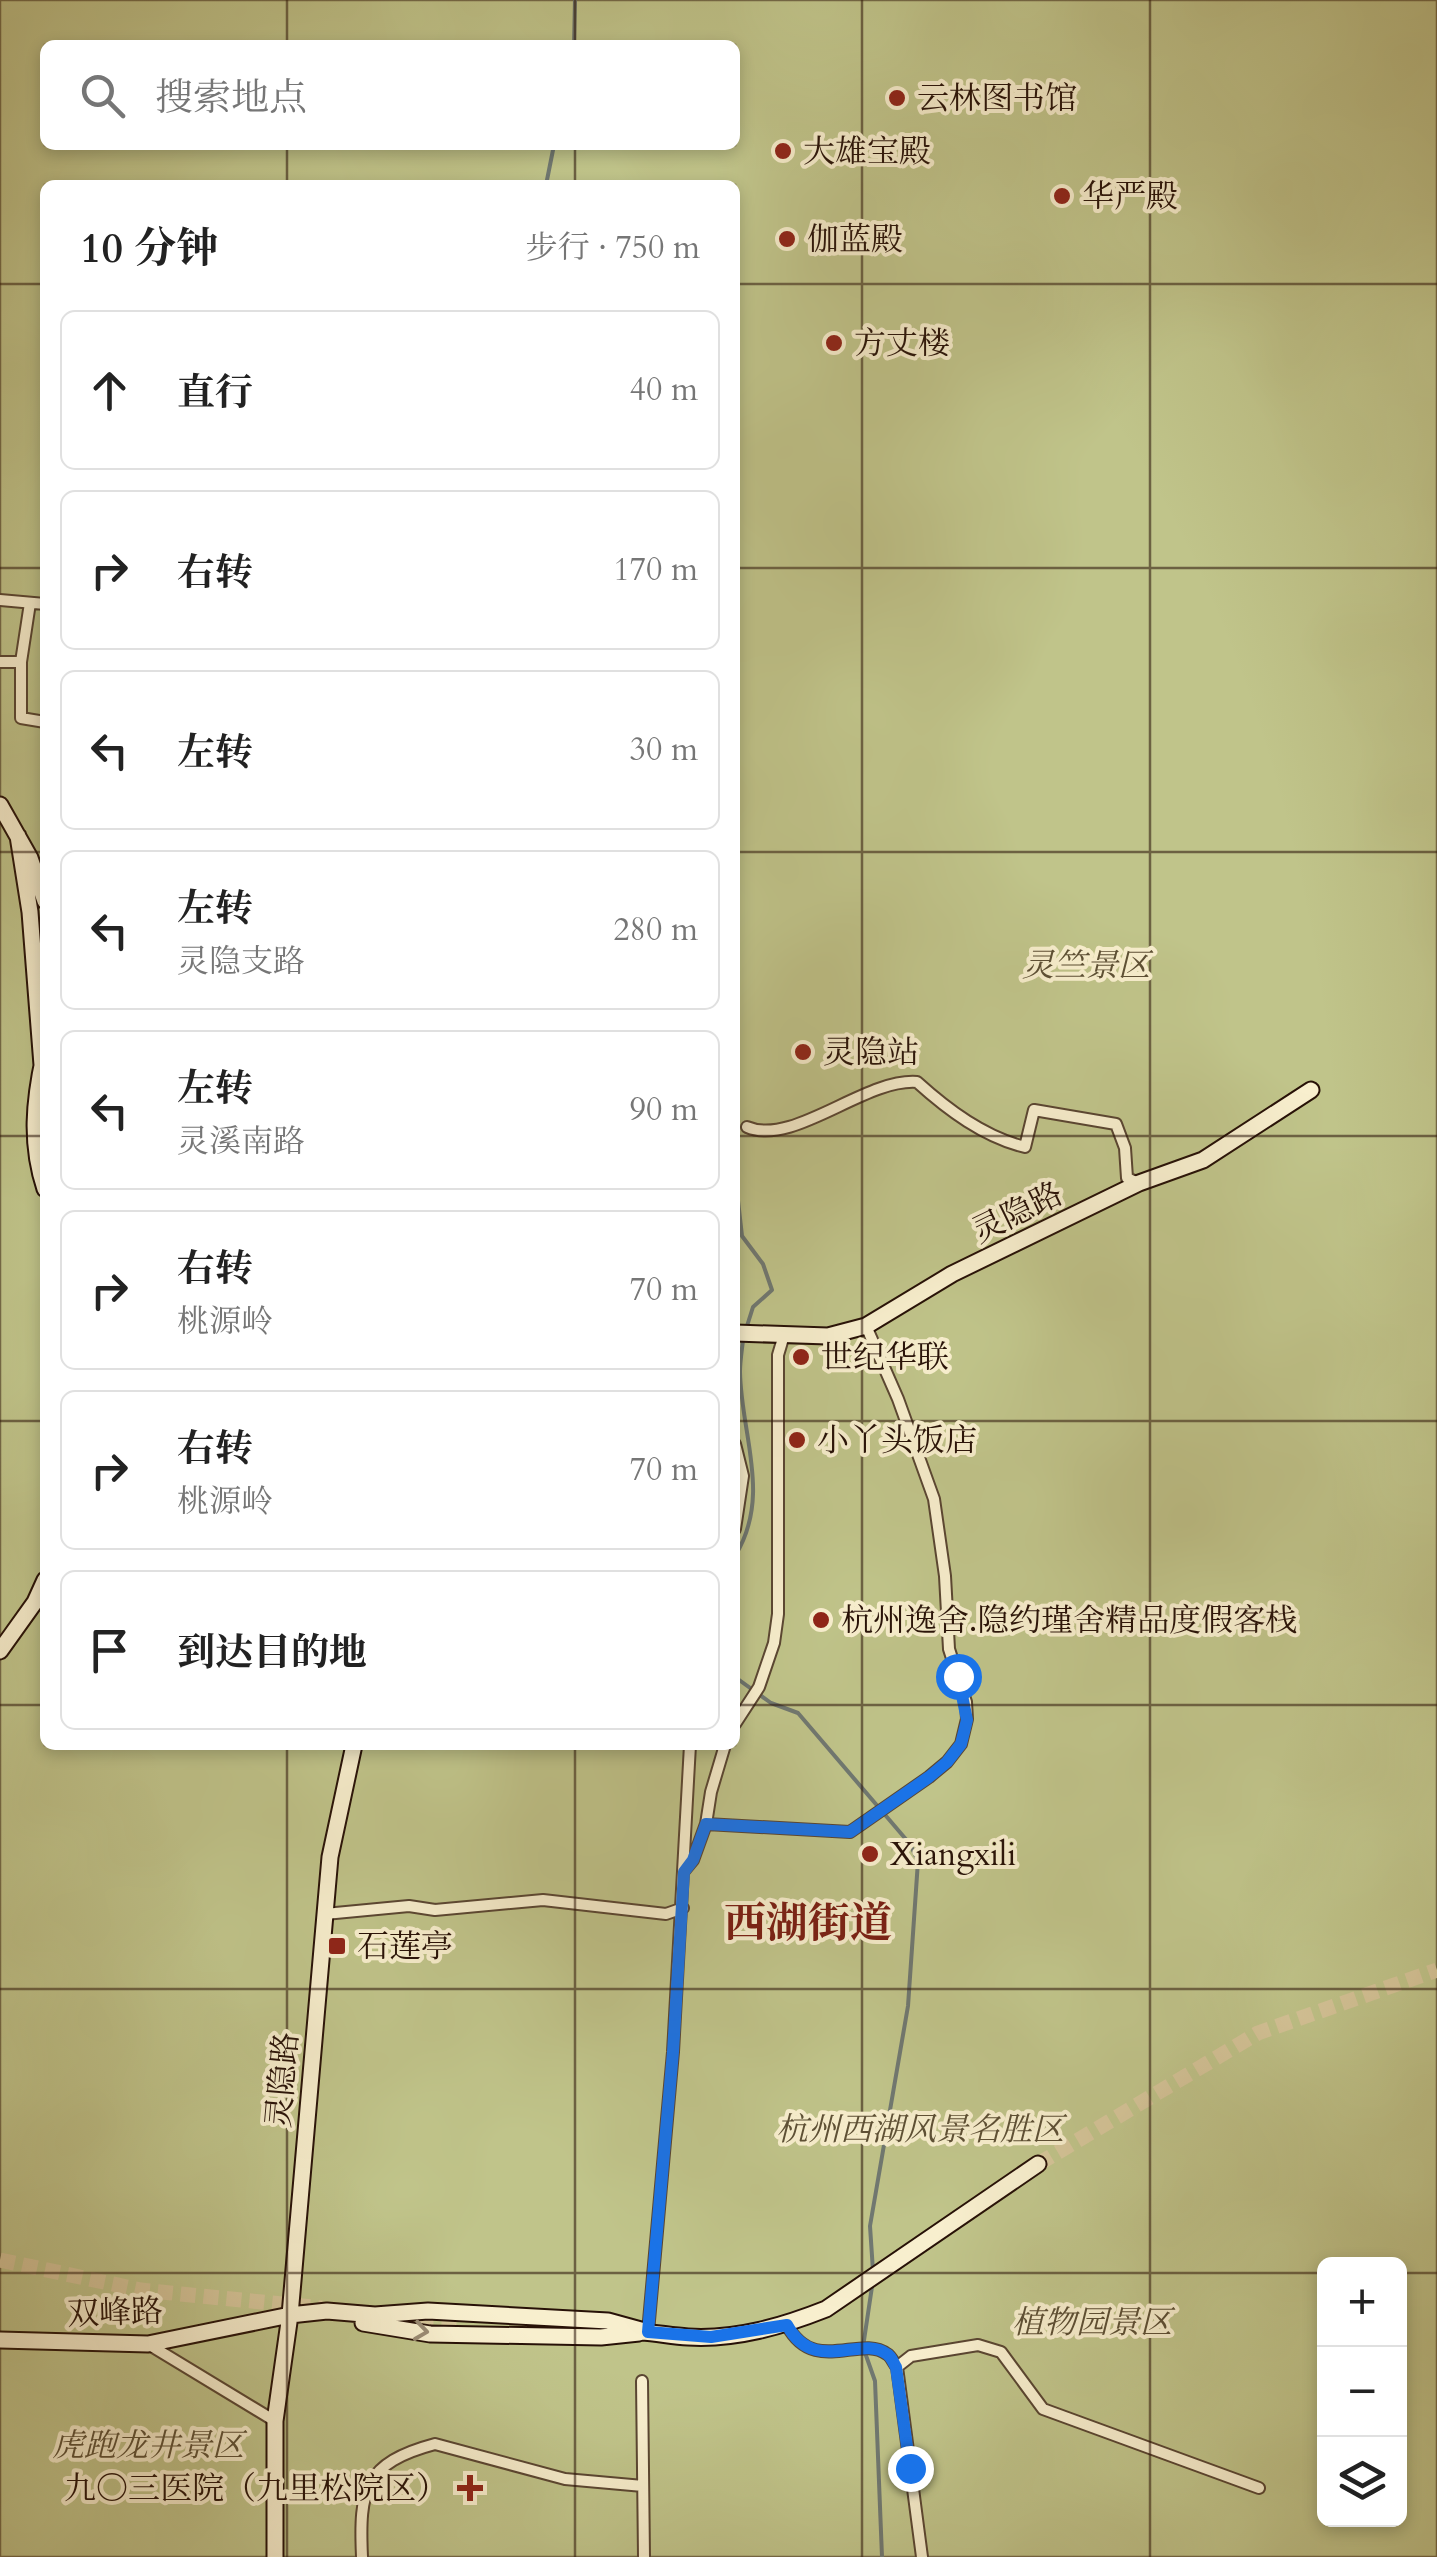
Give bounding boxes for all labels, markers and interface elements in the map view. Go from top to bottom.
search box [40,40,740,150]
icon: search [75,68,130,123]
text: 搜索地点 [155,72,307,124]
place label: 云林图书馆 [917,77,1077,121]
marker: 云林图书馆 [886,87,908,109]
place label: 大雄宝殿 [803,130,931,174]
marker: 大雄宝殿 [772,140,794,162]
place label: 华严殿 [1082,175,1178,219]
marker: 华严殿 [1051,185,1073,207]
place label: 伽蓝殿 [807,218,903,262]
text: 10 分钟 [80,220,218,277]
text: 步行 · 750 m [526,226,700,270]
marker: 伽蓝殿 [776,228,798,250]
place label: 方丈楼 [854,322,950,366]
marker: 方丈楼 [823,332,845,354]
icon: ahead [82,363,137,418]
text: 直行 [177,367,253,419]
text: 40 m [630,368,698,412]
icon: right [82,543,137,598]
text: 右转 [177,547,253,599]
text: 170 m [613,548,698,592]
icon: left [82,723,137,778]
text: 左转 [177,727,253,779]
text: 30 m [630,728,698,772]
text: 左转 [177,883,253,935]
icon: left [82,903,137,958]
text: 280 m [613,908,698,952]
text: 灵隐支路 [177,940,305,984]
park label: 灵竺景区 [1022,944,1154,988]
place label: 灵隐站 [823,1031,919,1075]
marker: 灵隐站 [792,1041,814,1063]
text: 左转 [177,1063,253,1115]
icon: left [82,1083,137,1138]
text: 90 m [630,1088,698,1132]
text: 灵溪南路 [177,1120,305,1164]
street label: 灵隐路 [965,1172,1070,1254]
text: 右转 [177,1243,253,1295]
icon: right [82,1263,137,1318]
text: 70 m [630,1268,698,1312]
text: 桃源岭 [177,1300,273,1344]
place label: 世纪华联 [821,1336,949,1380]
marker: 世纪华联 [790,1346,812,1368]
place label: 小丫头饭店 [817,1419,977,1463]
text: 右转 [177,1423,253,1475]
marker: 小丫头饭店 [786,1429,808,1451]
icon: right [82,1443,137,1498]
text: 70 m [630,1448,698,1492]
text: 桃源岭 [177,1480,273,1524]
place label: 杭州逸舍.隐约瑾舍精品度假客栈 [841,1599,1297,1643]
marker: 杭州逸舍.隐约瑾舍精品度假客栈 [810,1609,832,1631]
icon: arrive [82,1623,137,1678]
text: 到达目的地 [177,1627,367,1679]
route start [936,1654,982,1700]
place label: Xiangxili [890,1833,1016,1877]
marker: Xiangxili [859,1843,881,1865]
district label: 西湖街道 [724,1895,892,1952]
place label: 石莲亭 [357,1925,453,1969]
marker: 石莲亭 [326,1935,348,1957]
street label: 灵隐路 [257,2030,309,2130]
park label: 杭州西湖风景名胜区 [776,2108,1068,2152]
map controls [1317,2257,1407,2527]
button: + [1317,2257,1407,2347]
street label: 双峰路 [66,2289,164,2337]
park label: 植物园景区 [1012,2301,1176,2345]
one-way arrow [413,2320,429,2341]
button: − [1317,2347,1407,2437]
park label: 虎跑龙井景区 [52,2424,248,2468]
button: layers [1317,2437,1407,2527]
route end [888,2446,934,2492]
place label: 九〇三医院（九里松院区） [64,2467,448,2511]
marker: 九〇三医院（九里松院区） [457,2475,483,2501]

